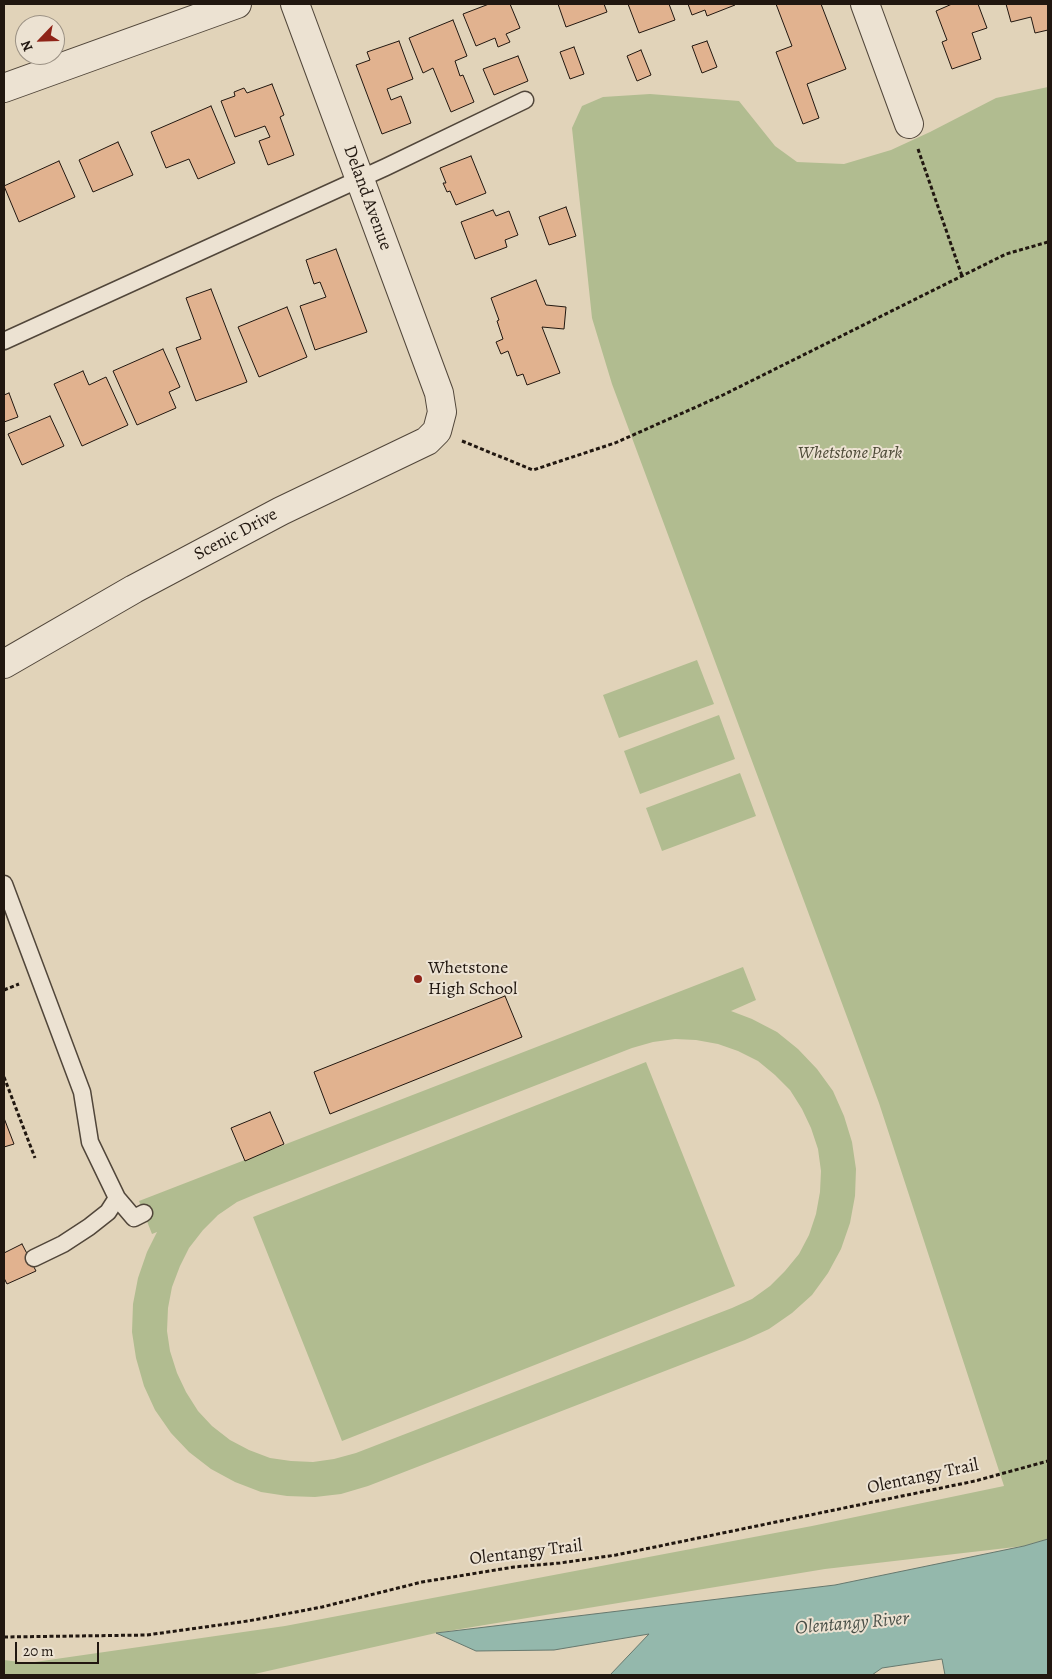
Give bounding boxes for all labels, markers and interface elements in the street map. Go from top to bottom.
north arrow [15,15,65,65]
text: N [16,37,38,54]
street label: Deland Avenue [338,143,396,253]
park label: Whetstone Park [798,443,902,465]
street label: Scenic Drive [191,504,281,566]
place label: Whetstone High School [428,958,517,1001]
marker: Whetstone High School [412,973,424,985]
street label: Olentangy Trail [865,1455,981,1499]
street label: Olentangy Trail [468,1535,584,1571]
water label: Olentangy River [794,1608,910,1640]
scale bar [18,1632,101,1664]
text: 20 m [23,1641,54,1661]

